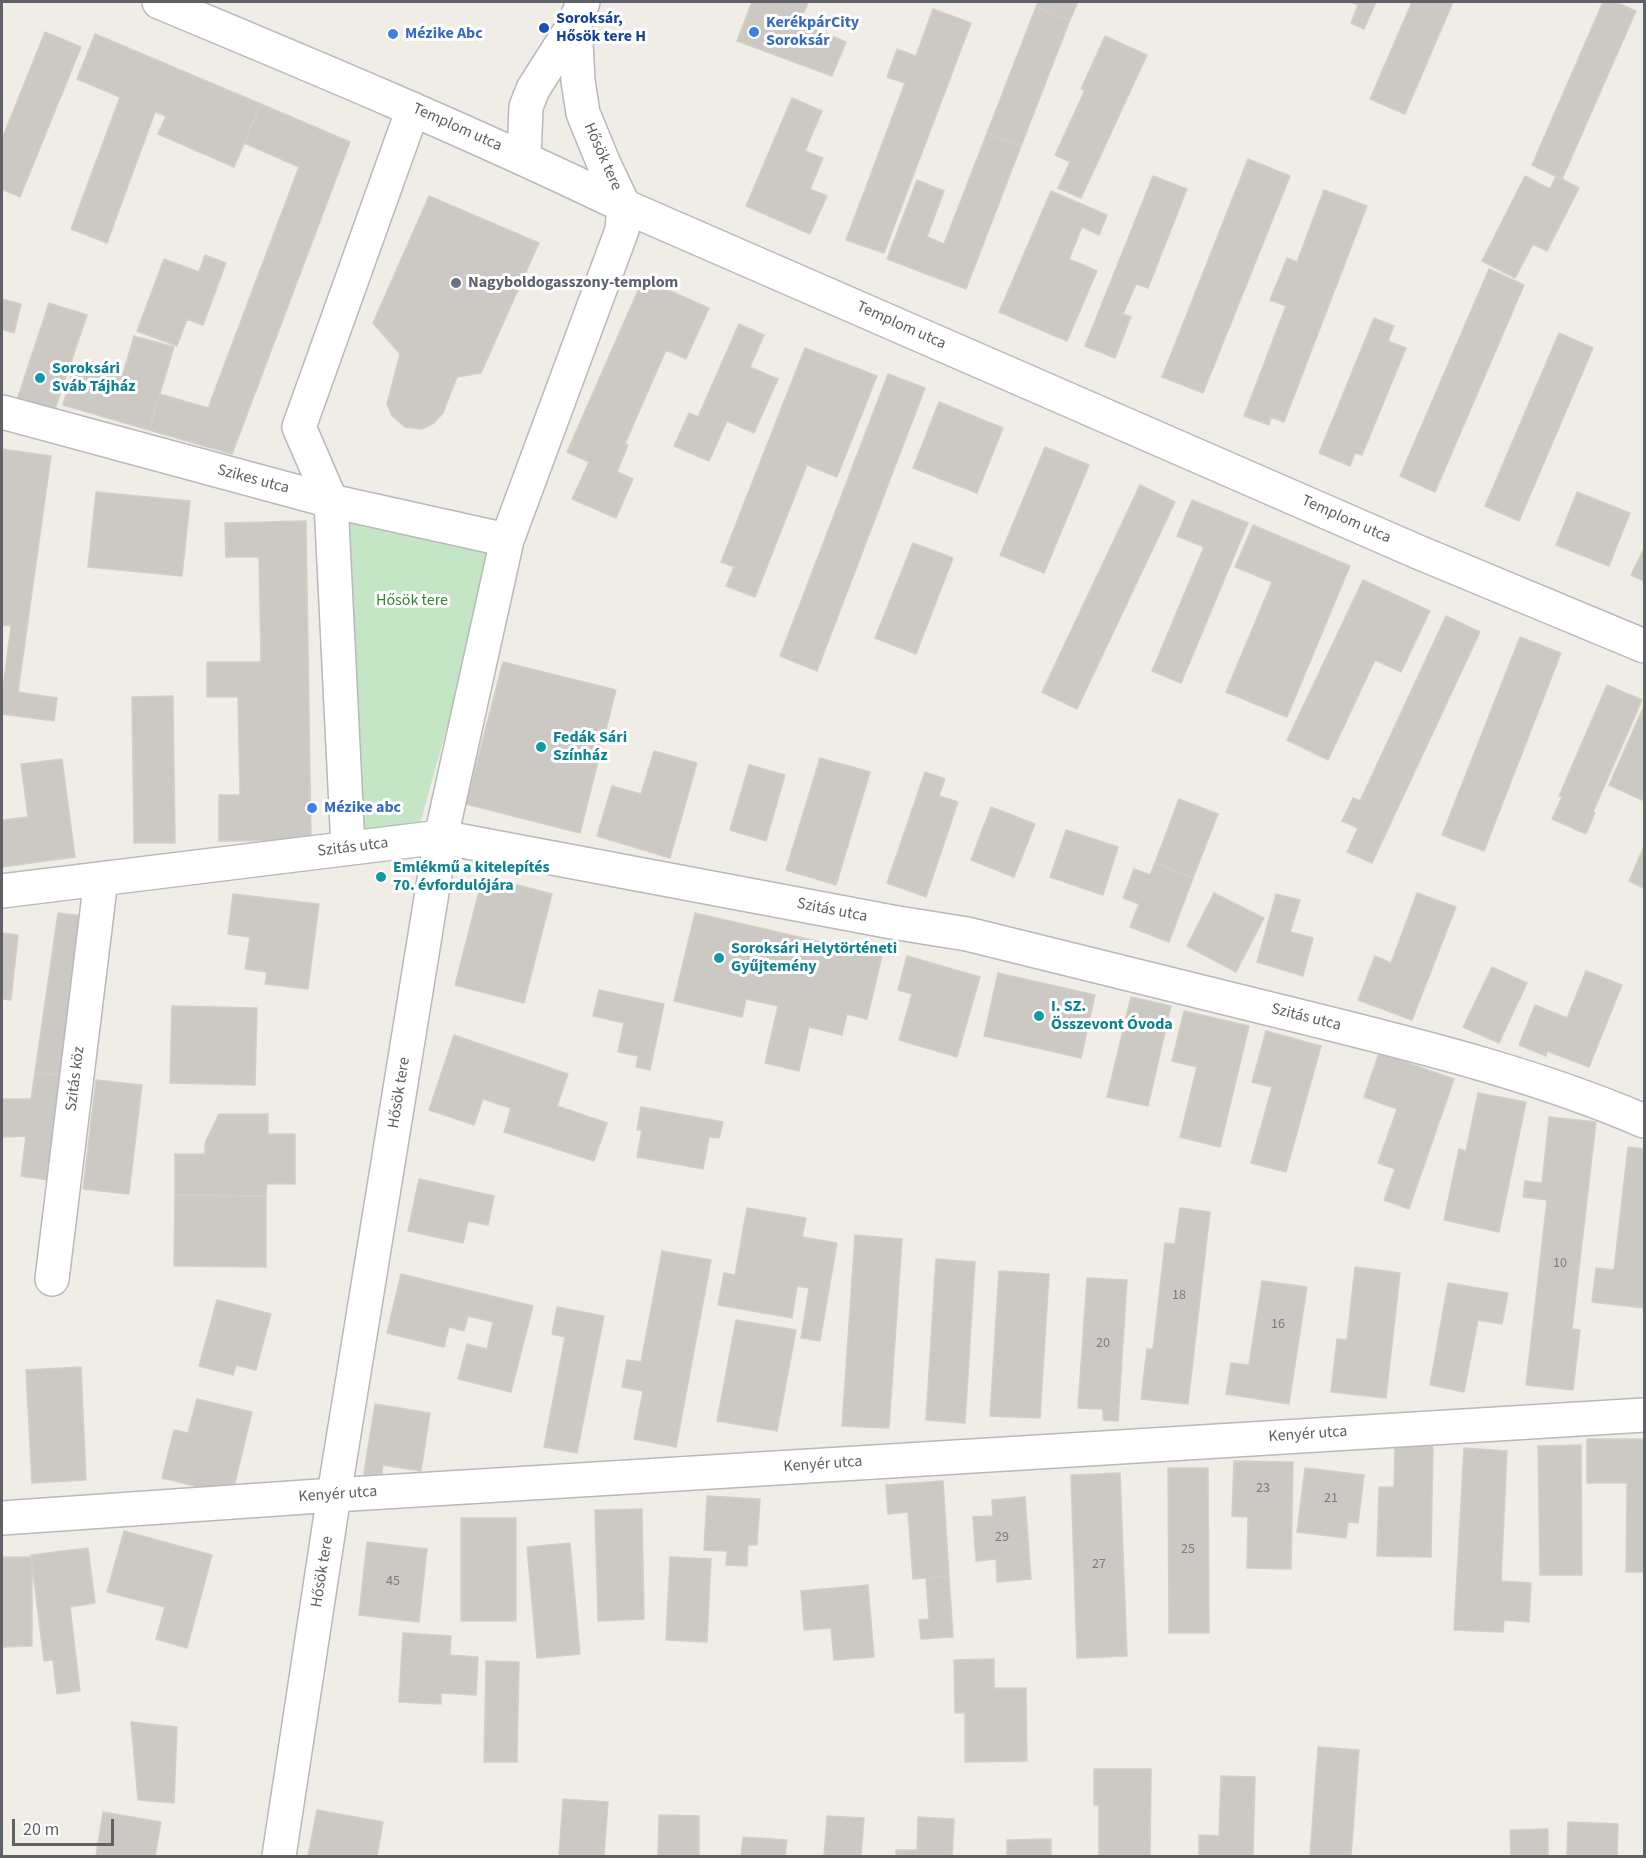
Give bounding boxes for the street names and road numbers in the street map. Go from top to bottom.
street label: Templom utca [409,100,505,156]
street label: Hősök tere [579,120,625,194]
street label: Templom utca [853,298,949,354]
street label: Szikes utca [215,461,291,499]
street label: Templom utca [1298,492,1394,548]
street label: Szitás utca [316,834,390,862]
street label: Szitás utca [795,895,869,927]
street label: Szitás utca [1269,1000,1343,1036]
street label: Szitás köz [62,1045,90,1113]
street label: Hősök tere [385,1056,415,1130]
street label: Kenyér utca [1268,1423,1348,1447]
street label: Kenyér utca [783,1453,863,1477]
street label: Kenyér utca [298,1483,378,1507]
street label: Hősök tere [308,1535,338,1609]

